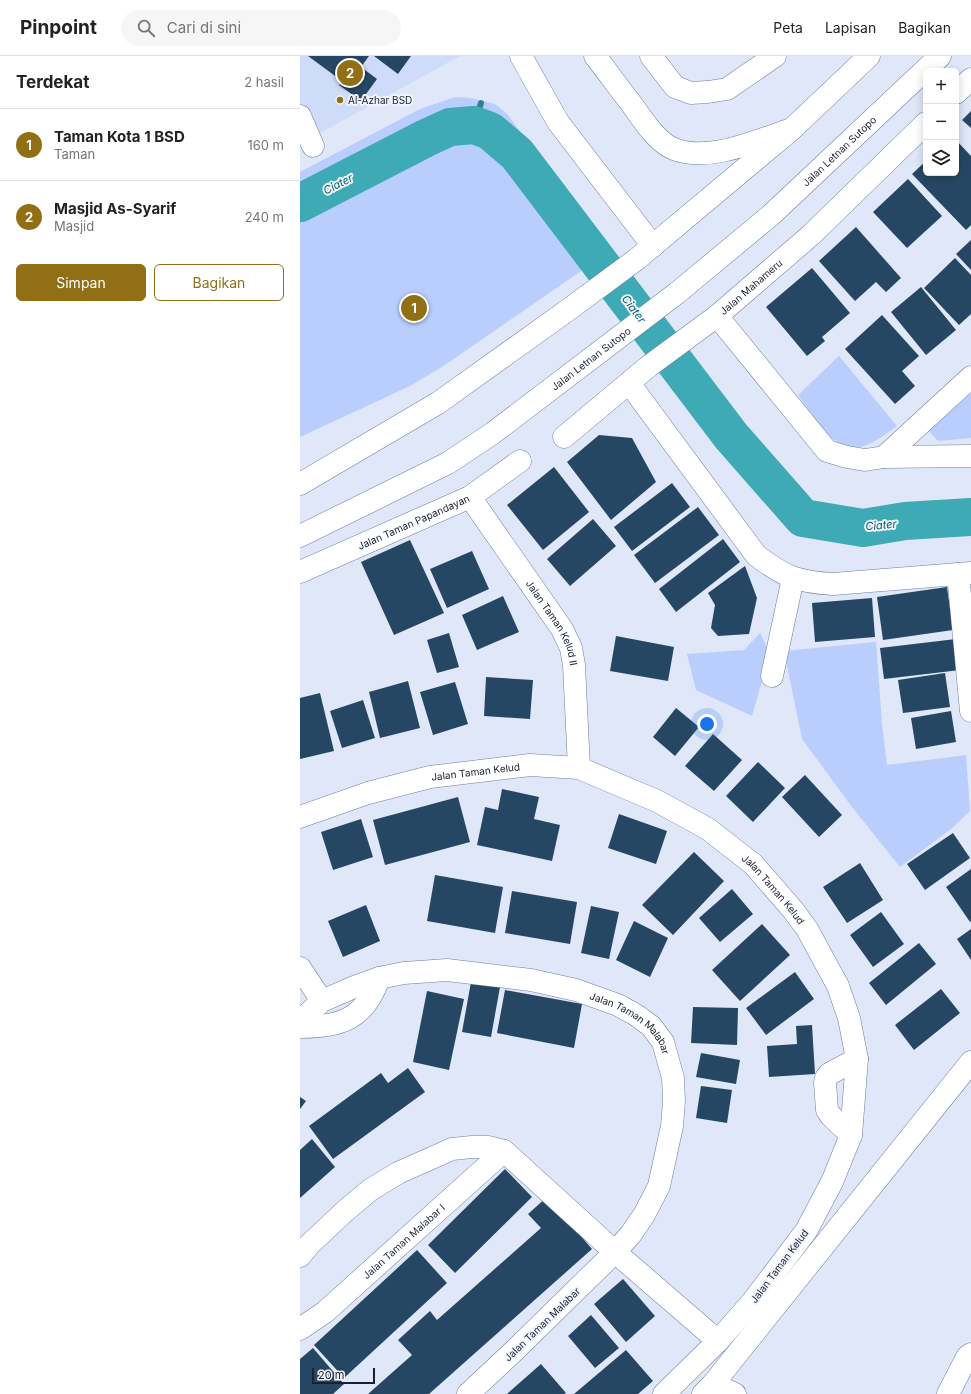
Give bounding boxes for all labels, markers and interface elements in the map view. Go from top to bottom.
search box [121,10,401,46]
text: Pinpoint [20,16,97,39]
icon: search [135,17,157,39]
text: Cari di sini [167,18,241,37]
text: Peta [773,19,803,36]
text: Lapisan [825,19,876,36]
text: Bagikan [898,19,951,36]
pin: 2 [337,58,363,88]
map controls [923,68,959,176]
button: + [923,68,959,104]
text: Terdekat [16,72,89,92]
text: 2 hasil [244,74,284,90]
place label: Al-Azhar BSD [348,94,412,106]
marker: Al-Azhar BSD [335,95,345,105]
button: − [923,104,959,140]
street label: Jalan Letnan Sutopo [800,113,879,188]
text: Taman Kota 1 BSD [54,127,185,146]
text: 1 [26,137,32,153]
text: 160 m [247,137,284,153]
button: layers [923,140,959,176]
text: Taman [54,146,95,162]
water label: Ciater [321,170,356,197]
text: Masjid As-Syarif [54,199,176,218]
text: 2 [25,209,33,225]
text: 240 m [245,209,284,225]
text: Masjid [54,218,94,234]
street label: Jalan Mahameru [717,256,785,317]
button: Simpan [16,264,146,301]
button: Bagikan [154,264,284,301]
water label: Ciater [619,292,650,326]
pin: 1 [401,293,427,323]
street label: Jalan Letnan Sutopo [549,324,633,393]
street label: Jalan Taman Papandayan [356,492,471,552]
water label: Ciater [865,517,898,533]
street label: Jalan Taman Kelud II [524,577,580,667]
your location [697,714,717,734]
street label: Jalan Taman Kelud [431,760,521,783]
street label: Jalan Taman Kelud [739,852,807,926]
street label: Jalan Taman Malabar [588,989,672,1056]
street label: Jalan Taman Malabar I [360,1201,447,1281]
street label: Jalan Taman Kelud [747,1227,811,1305]
street label: Jalan Taman Malabar [502,1285,583,1363]
scale bar [312,1366,375,1385]
text: 20 m [318,1368,344,1382]

